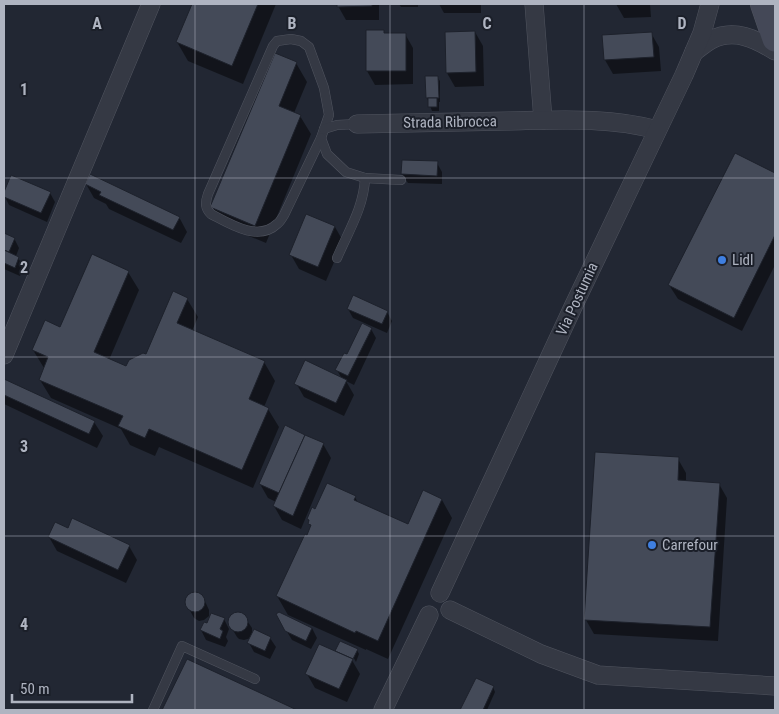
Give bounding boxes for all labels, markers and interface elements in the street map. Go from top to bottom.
text: A [92,14,102,33]
text: B [288,14,297,33]
text: C [482,14,492,33]
text: D [677,14,687,33]
text: 1 [20,80,28,99]
street label: Strada Ribrocca [403,112,497,132]
place label: Lidl [732,251,753,269]
marker: Lidl [716,254,728,266]
text: 2 [20,258,28,277]
street label: Via Postumia [552,260,602,338]
text: 3 [20,437,28,456]
place label: Carrefour [662,536,718,554]
marker: Carrefour [646,539,658,551]
text: 4 [20,615,28,634]
scale bar [12,672,132,704]
text: 50 m [20,680,50,698]

